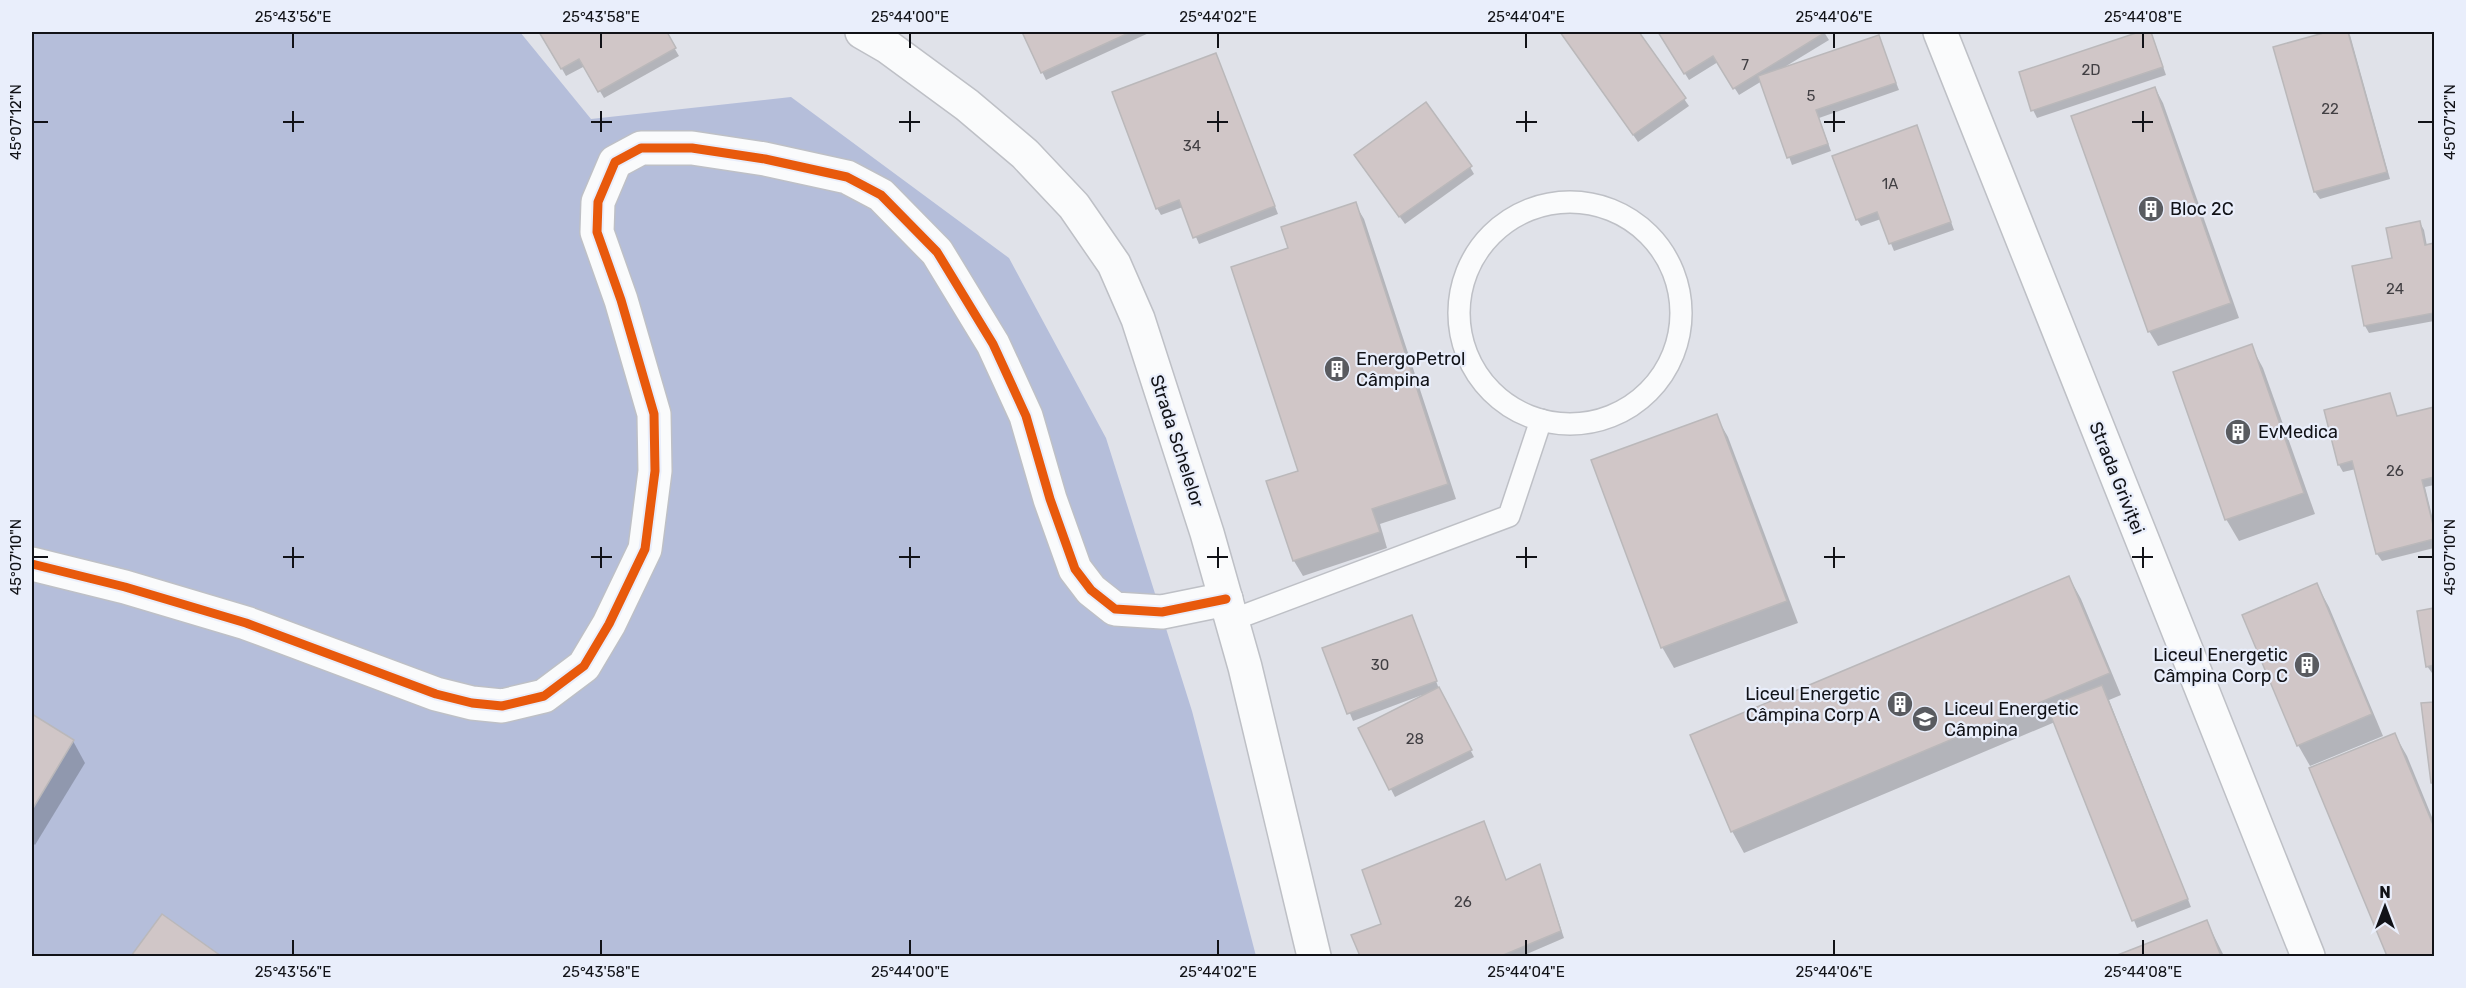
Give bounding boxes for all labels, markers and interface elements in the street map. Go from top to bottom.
text: 25°43'56"E [255,8,331,26]
text: 25°43'58"E [562,8,640,26]
text: 25°44'00"E [871,8,949,26]
text: 25°44'02"E [1179,8,1257,26]
text: 25°44'04"E [1487,8,1565,26]
text: 25°44'06"E [1795,8,1873,26]
text: 25°44'08"E [2104,8,2182,26]
house number: 7 [1741,56,1749,74]
house number: 2D [2081,61,2101,79]
text: 45°07'12"N [7,84,25,160]
text: 45°07'12"N [2441,84,2459,160]
house number: 5 [1807,87,1816,105]
house number: 22 [2321,100,2339,118]
house number: 34 [1183,137,1201,155]
house number: 1A [1882,175,1898,193]
building icon: Bloc 2C [2136,194,2166,224]
place label: Bloc 2C [2170,198,2234,220]
house number: 24 [2386,280,2404,298]
place label: EnergoPetrol Câmpina [1356,348,1466,391]
building icon: EnergoPetrol Câmpina [1322,354,1352,384]
street label: Strada Schelelor [1145,372,1209,510]
building icon: EvMedica [2223,417,2253,447]
street label: Strada Griviței [2084,419,2150,537]
place label: EvMedica [2258,421,2338,443]
house number: 26 [2386,462,2404,480]
text: 45°07'10"N [7,519,25,595]
text: 45°07'10"N [2441,519,2459,595]
place label: Liceul Energetic Câmpina Corp C [2153,644,2288,687]
building icon: Liceul Energetic Câmpina Corp C [2292,650,2322,680]
house number: 30 [1371,656,1389,674]
place label: Liceul Energetic Câmpina Corp A [1745,683,1880,726]
building icon: Liceul Energetic Câmpina Corp A [1885,689,1915,719]
place label: Liceul Energetic Câmpina [1944,698,2079,741]
school or university icon: Liceul Energetic Câmpina [1910,704,1940,734]
house number: 28 [1406,730,1424,748]
north arrow [2355,877,2415,937]
text: N [2379,883,2391,902]
house number: 26 [1454,893,1472,911]
text: 25°43'56"E [255,963,331,981]
text: 25°43'58"E [562,963,640,981]
text: 25°44'00"E [871,963,949,981]
text: 25°44'02"E [1179,963,1257,981]
text: 25°44'04"E [1487,963,1565,981]
text: 25°44'06"E [1795,963,1873,981]
text: 25°44'08"E [2104,963,2182,981]

